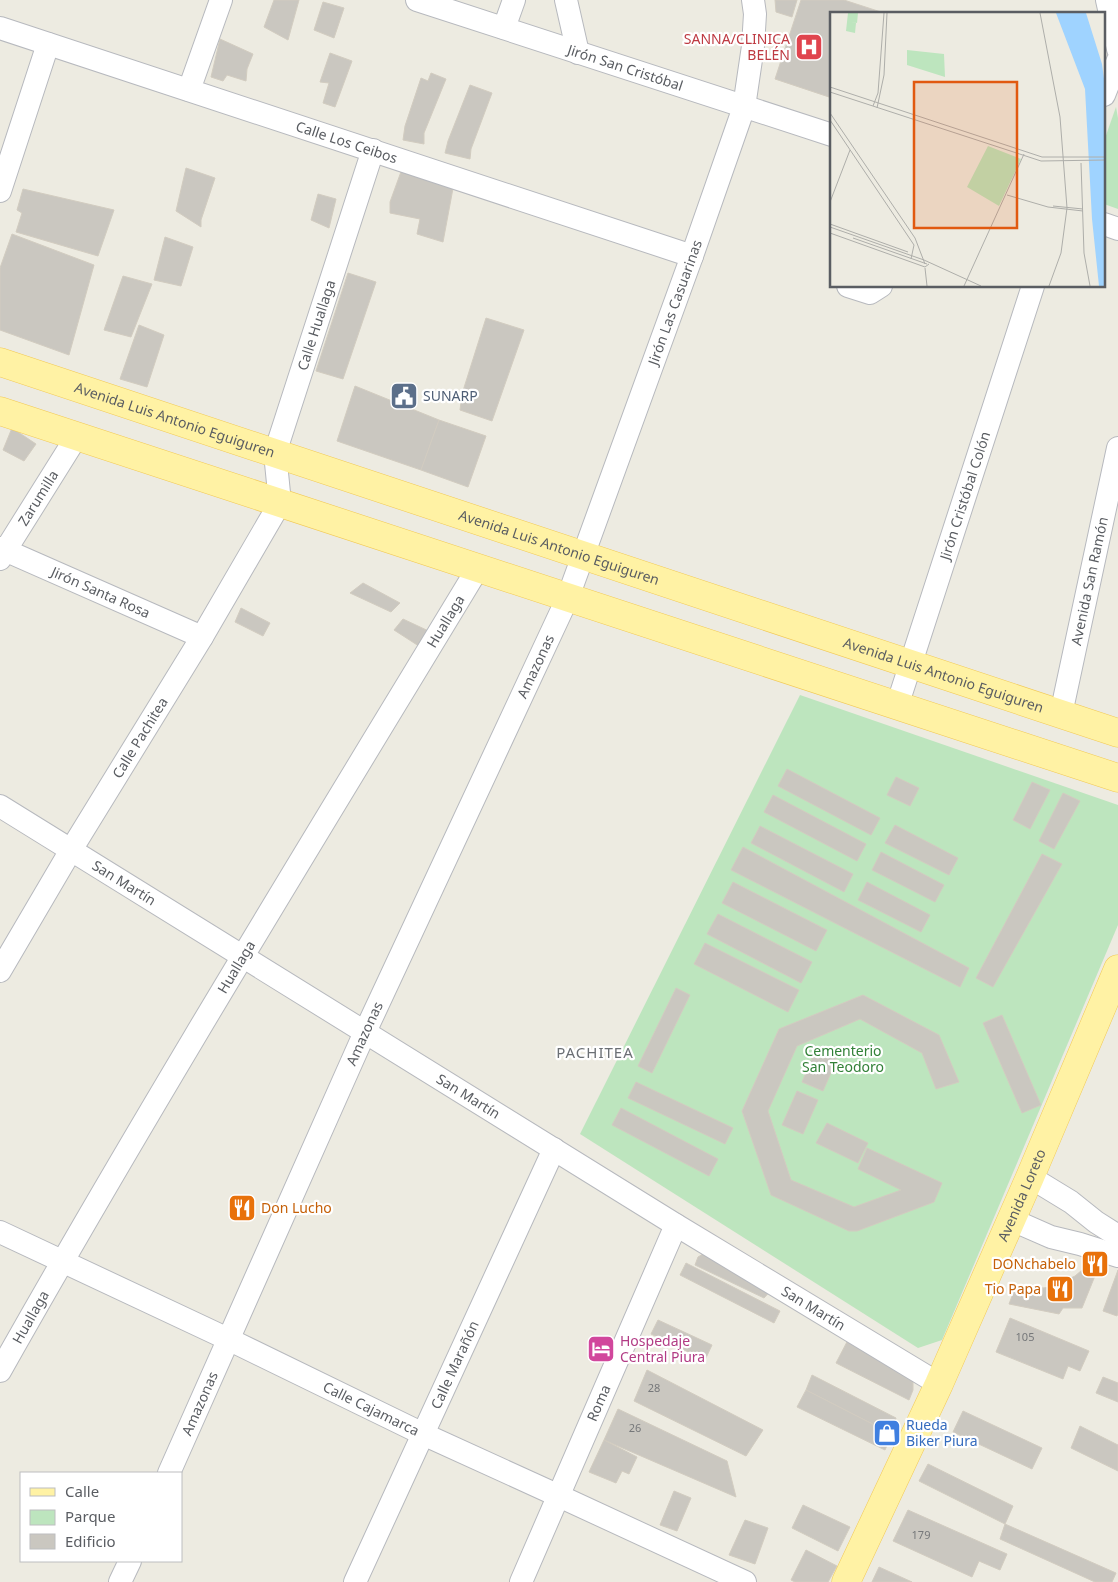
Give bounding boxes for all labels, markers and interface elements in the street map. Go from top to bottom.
inset map [830,12,1106,288]
place label: SANNA/CLINICA BELÉN [684,29,790,64]
hospital icon: SANNA/CLINICA BELÉN [794,32,824,62]
street label: Jirón San Cristóbal [563,39,686,95]
street label: Calle Los Ceibos [294,116,400,167]
street label: Jirón Las Casuarinas [642,237,706,369]
street label: Calle Huallaga [292,277,339,373]
street label: Avenida Luis Antonio Eguiguren [72,377,277,462]
public building icon: SUNARP [389,381,419,411]
place label: SUNARP [423,386,478,405]
street label: Jirón Cristóbal Colón [934,429,994,564]
street label: Zarumilla [13,466,62,529]
street label: Avenida Luis Antonio Eguiguren [457,505,662,589]
street label: Avenida San Ramón [1066,515,1112,647]
street label: Jirón Santa Rosa [47,561,153,622]
street label: Huallaga [422,591,468,651]
street label: Amazonas [512,631,558,701]
street label: Avenida Luis Antonio Eguiguren [841,633,1046,717]
street label: Calle Pachitea [107,694,172,782]
street label: San Martín [89,856,160,909]
street label: Huallaga [213,937,259,997]
street label: Amazonas [341,998,387,1068]
park label: Cementerio San Teodoro [802,1041,884,1076]
district label: PACHITEA [556,1042,634,1062]
street label: San Martín [433,1069,504,1123]
street label: Avenida Loreto [993,1146,1050,1244]
restaurant icon: Don Lucho [227,1193,257,1223]
place label: Don Lucho [261,1198,332,1217]
restaurant icon: DONchabelo [1080,1249,1110,1279]
place label: DONchabelo [992,1254,1076,1273]
restaurant icon: Tio Papa [1045,1274,1075,1304]
place label: Tio Papa [985,1279,1041,1298]
street label: San Martín [778,1281,849,1334]
street label: Huallaga [7,1287,53,1347]
street label: Calle Marañón [426,1317,483,1412]
house number: 105 [1016,1329,1034,1344]
place label: Hospedaje Central Piura [620,1331,705,1366]
hotel icon: Hospedaje Central Piura [586,1334,616,1364]
street label: Amazonas [177,1368,222,1438]
street label: Calle Cajamarca [320,1377,423,1440]
house number: 28 [648,1380,660,1395]
street label: Roma [582,1382,615,1424]
place label: Rueda Biker Piura [906,1415,978,1450]
shop icon: Rueda Biker Piura [872,1418,902,1448]
house number: 26 [629,1420,641,1435]
legend [20,1472,182,1562]
text: Calle [65,1481,99,1501]
text: Parque [65,1506,115,1526]
house number: 179 [912,1527,930,1542]
text: Edificio [65,1531,116,1551]

